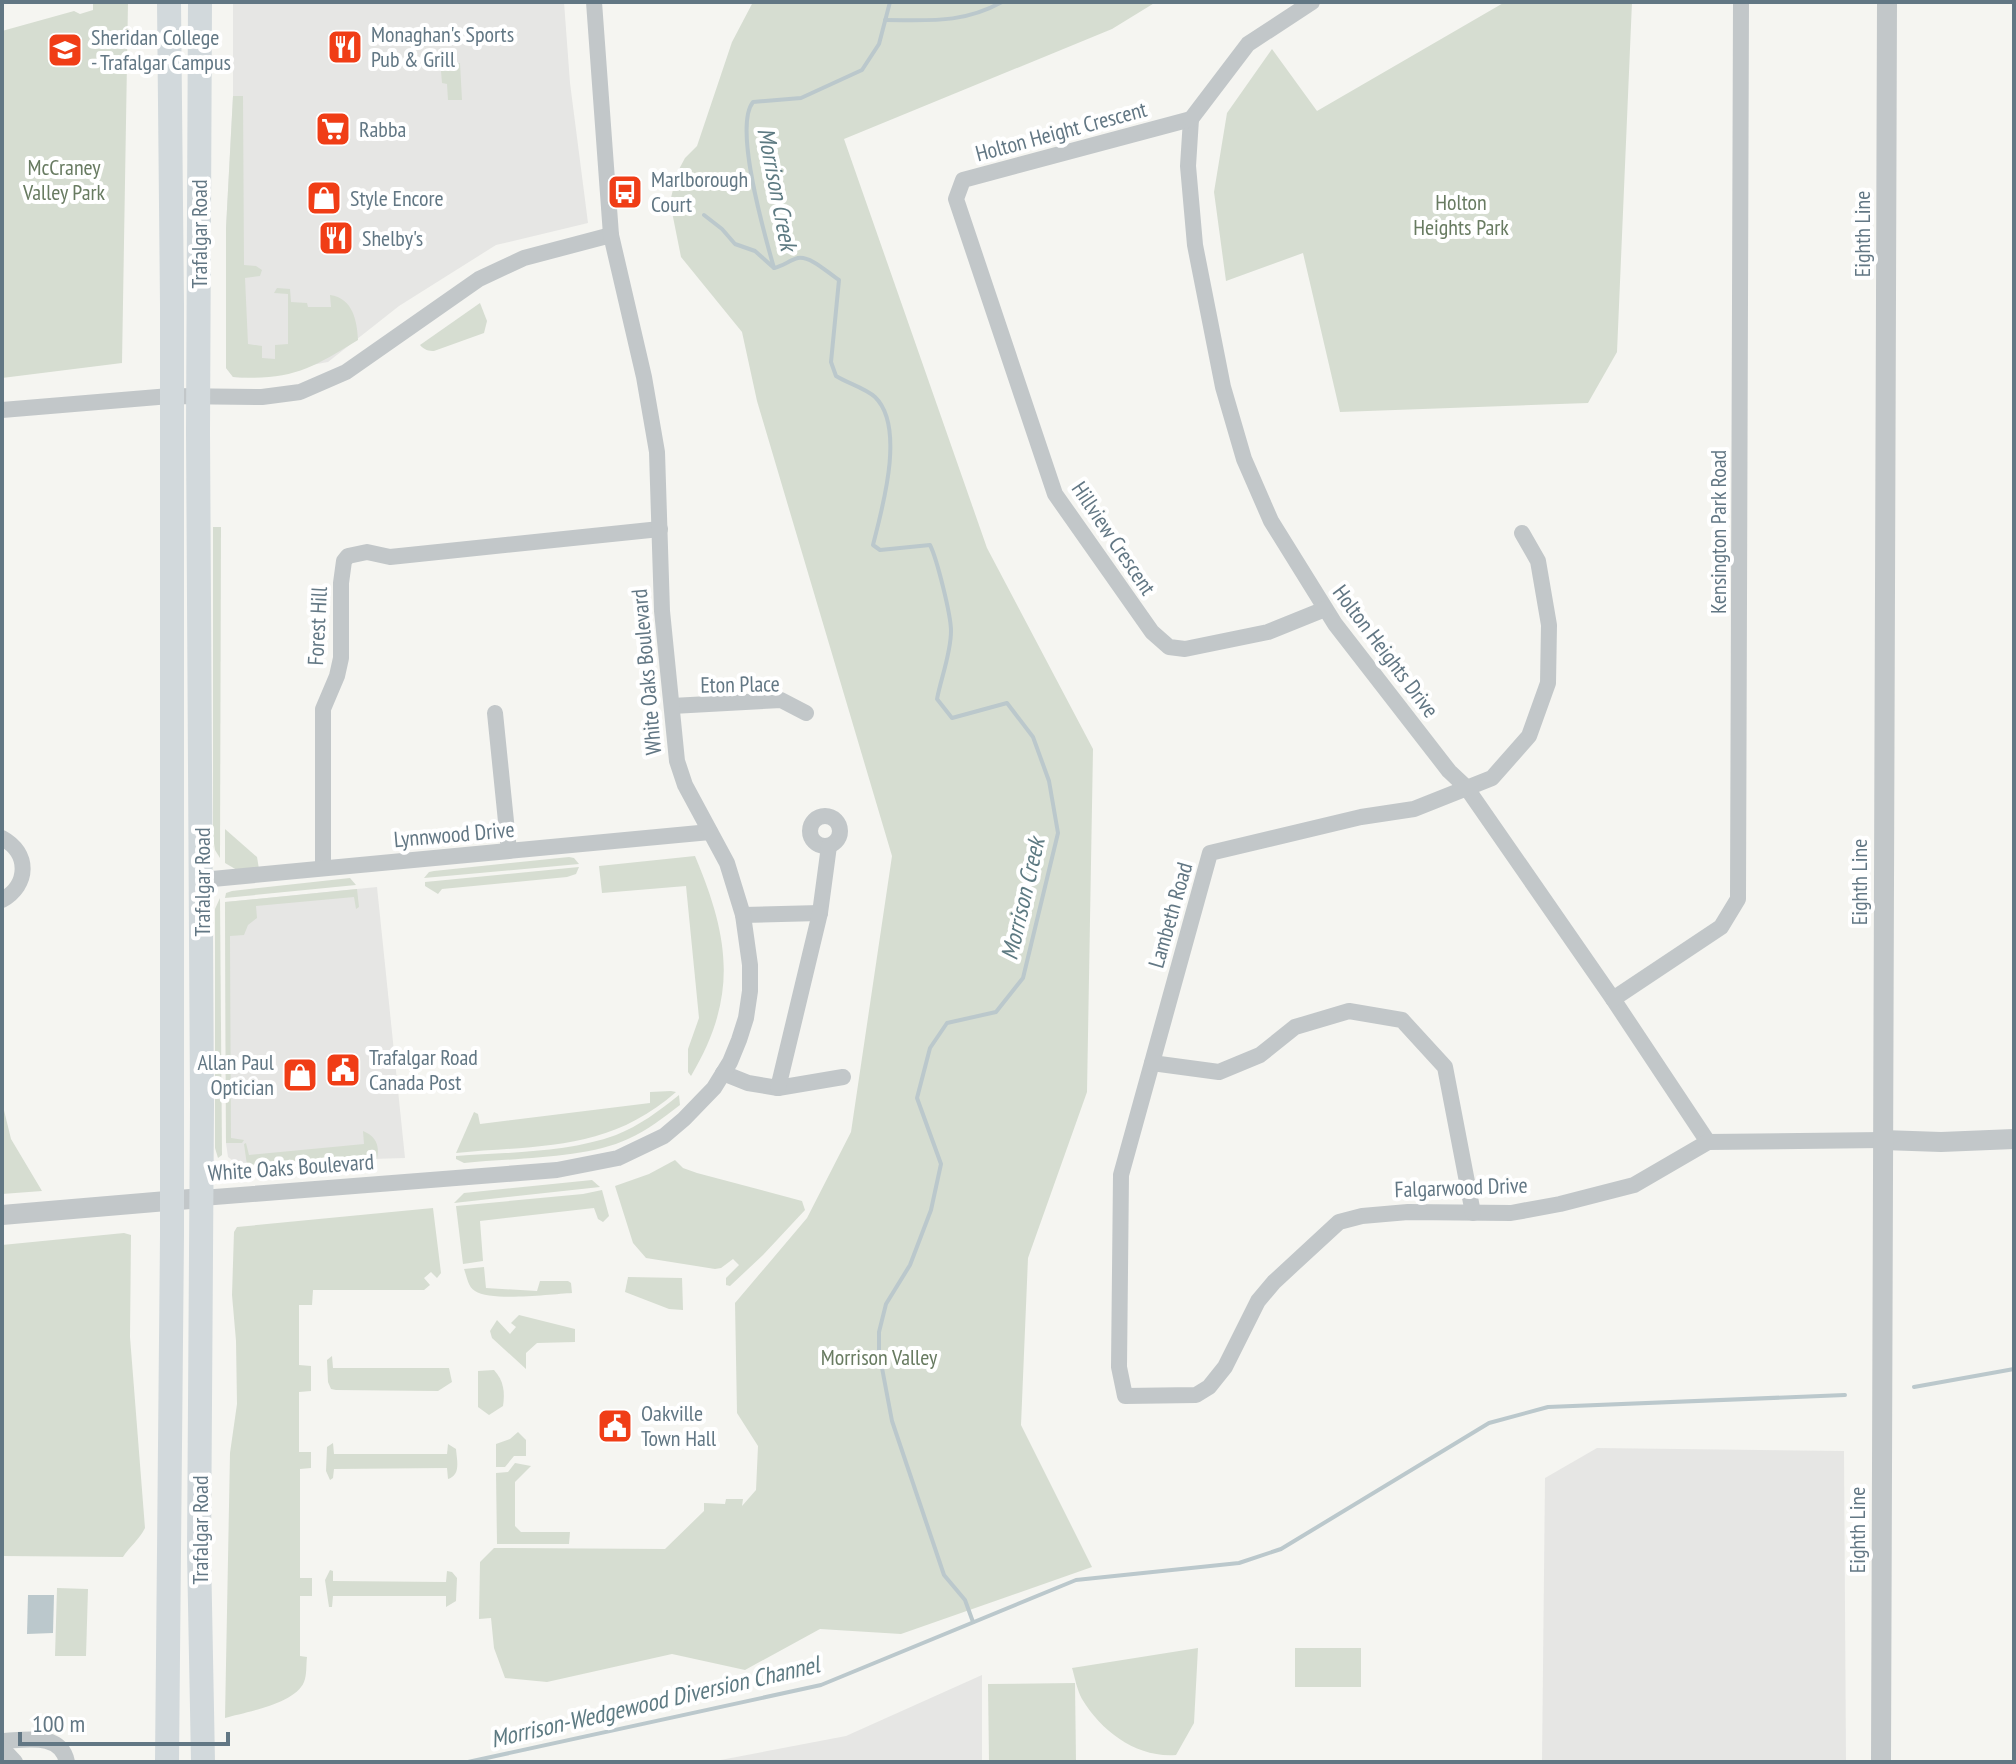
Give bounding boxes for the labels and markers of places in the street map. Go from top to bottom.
place label: Monaghan's Sports Pub & Grill [371,20,514,73]
place label: Sheridan College - Trafalgar Campus [91,23,231,76]
restaurant icon: Monaghan's Sports Pub & Grill [326,28,364,66]
school or university icon: Sheridan College - Trafalgar Campus [46,31,84,69]
supermarket icon: Rabba [314,110,352,148]
place label: Rabba [359,115,406,143]
place label: Marlborough Court [651,165,748,218]
bus stop icon: Marlborough Court [606,173,644,211]
shop icon: Style Encore [305,179,343,217]
place label: Style Encore [350,184,444,212]
restaurant icon: Shelby's [317,219,355,257]
place label: Shelby's [362,224,423,252]
place label: Trafalgar Road Canada Post [369,1043,478,1096]
place label: Allan Paul Optician [197,1048,275,1101]
public building icon: Trafalgar Road Canada Post [324,1051,362,1089]
shop icon: Allan Paul Optician [281,1056,319,1094]
place label: Oakville Town Hall [641,1399,717,1452]
public building icon: Oakville Town Hall [596,1407,634,1445]

